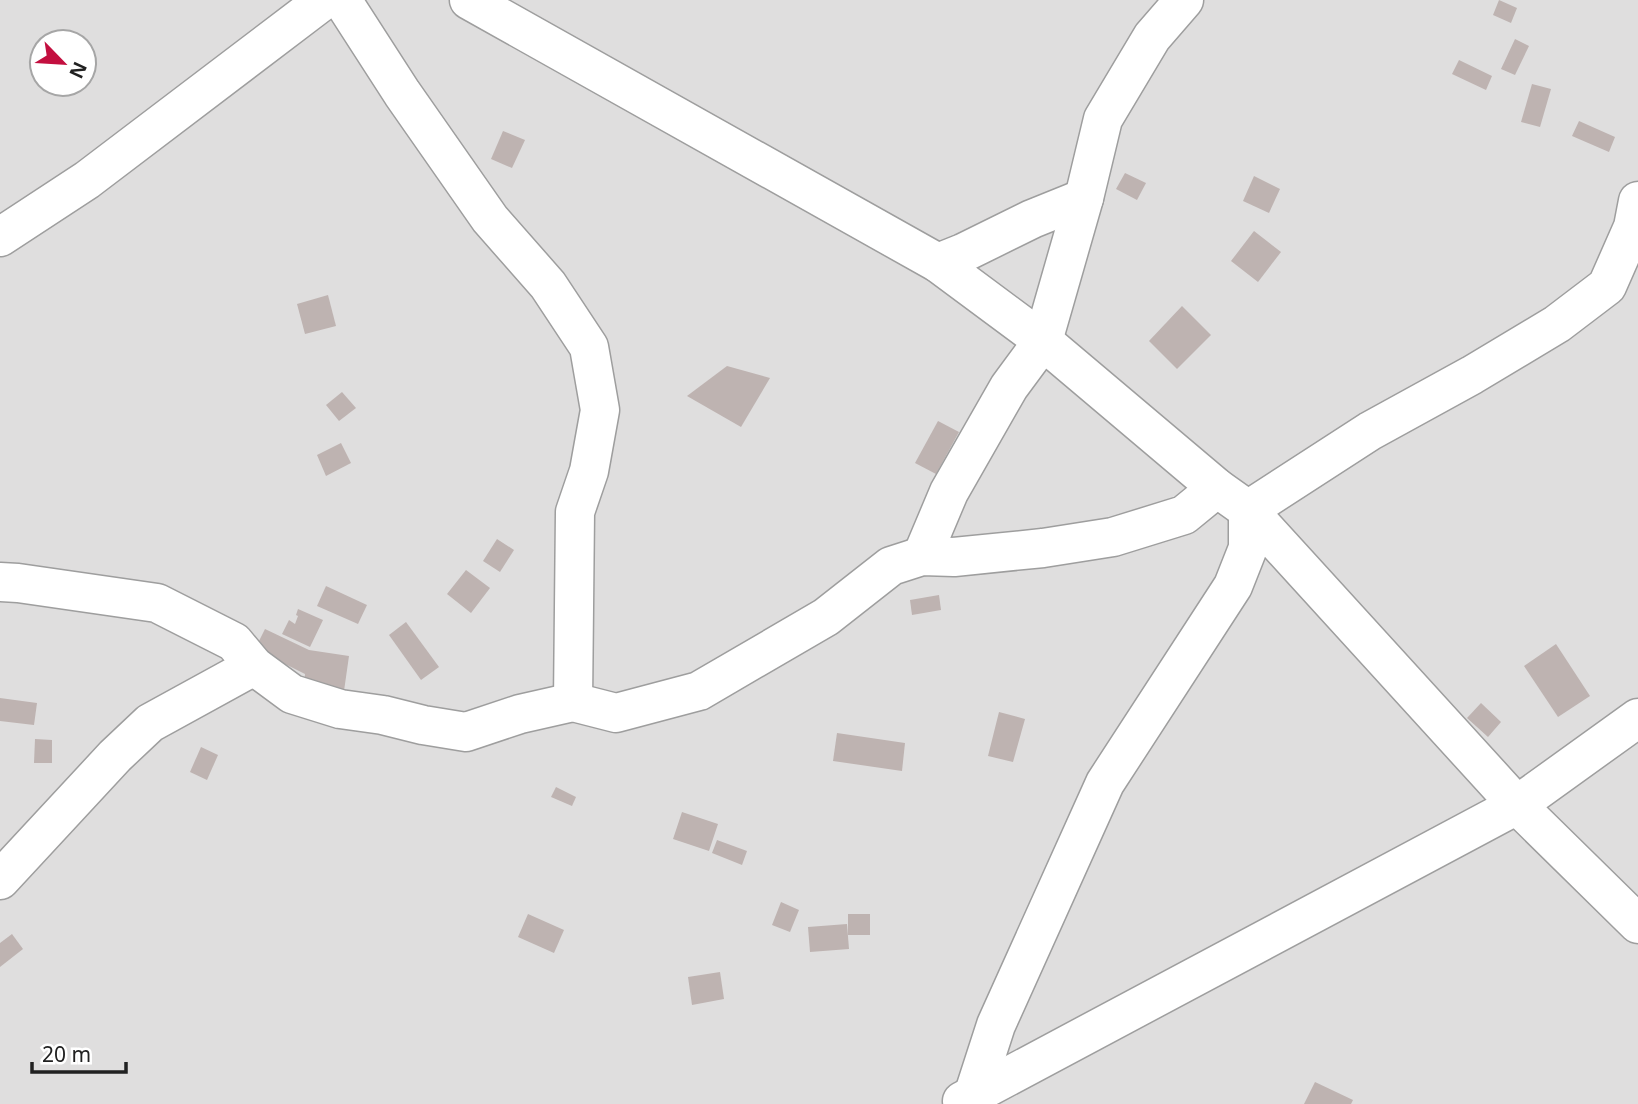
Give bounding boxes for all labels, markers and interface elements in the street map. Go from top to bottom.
north arrow [28,28,98,98]
text: N [63,58,93,83]
scale bar [32,1030,126,1074]
text: 20 m [42,1040,91,1068]

